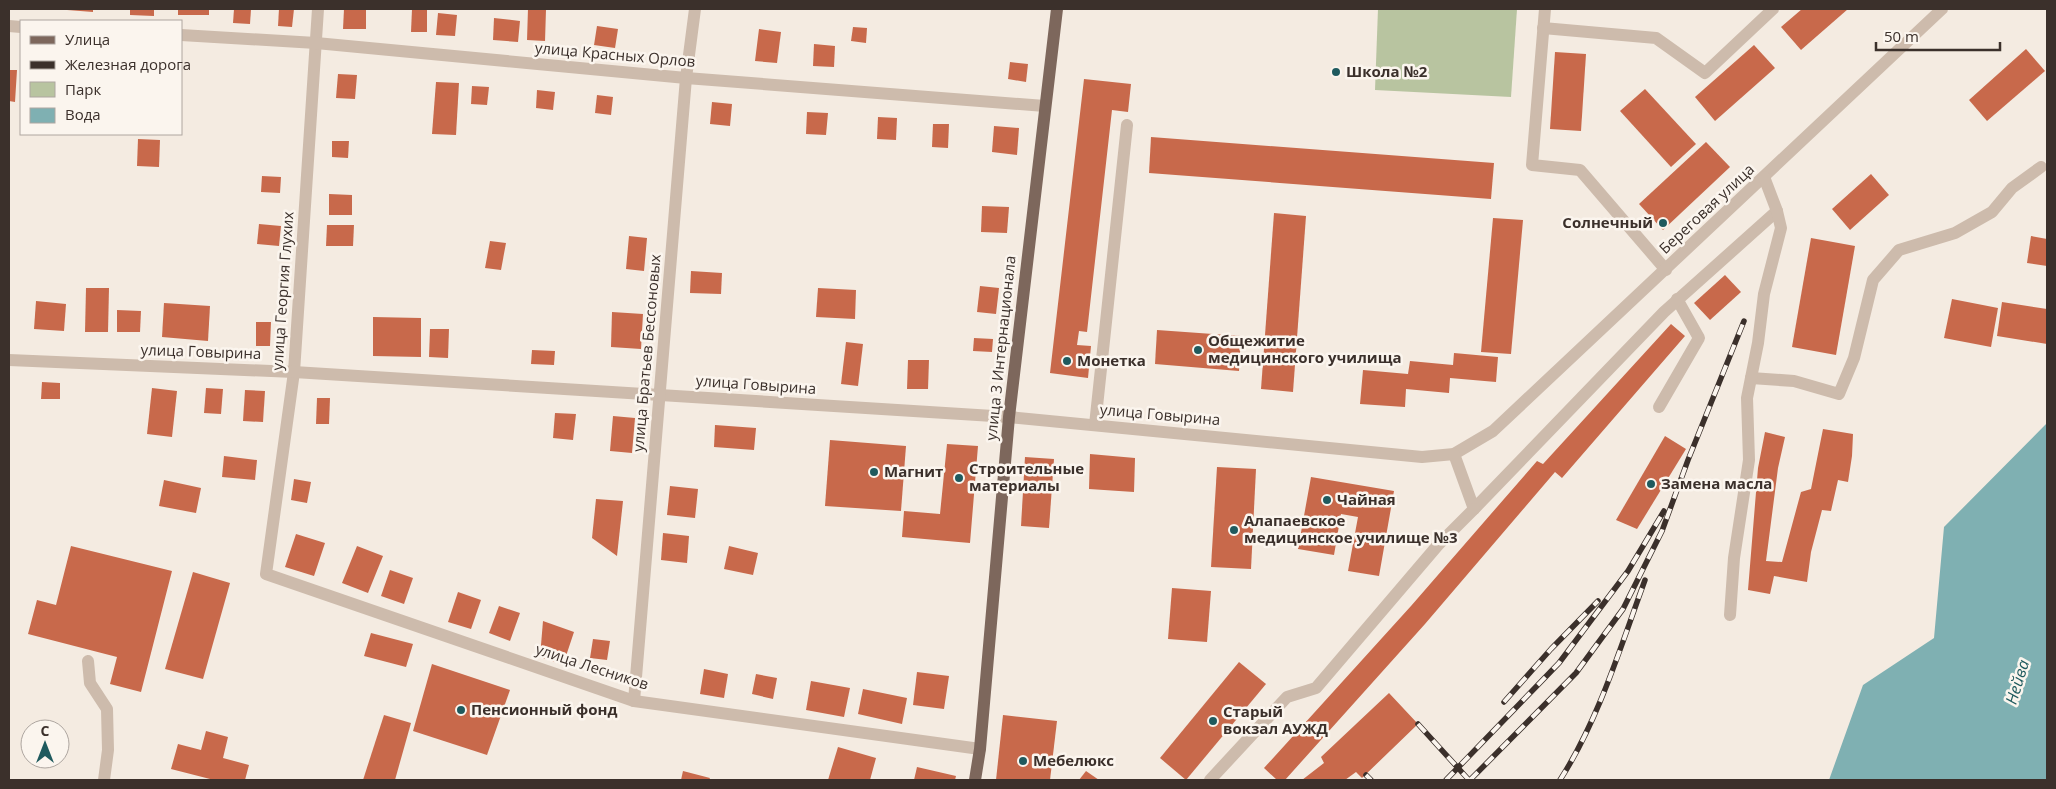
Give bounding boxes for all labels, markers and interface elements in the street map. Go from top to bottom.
legend [20,20,182,135]
scale bar [1876,20,2000,52]
text: 50 m [1884,26,1919,46]
text: Улица [65,29,110,49]
street label: улица Красных Орлов [534,37,696,71]
text: Железная дорога [65,54,191,74]
place label: Школа №2 [1346,61,1428,81]
marker: Школа №2 [1330,66,1342,78]
text: Парк [65,79,101,99]
text: Вода [65,104,101,124]
street label: Береговая улица [1654,159,1758,258]
street label: улица Георгия Глухих [266,211,298,371]
place label: Солнечный [1562,212,1653,232]
marker: Солнечный [1657,217,1669,229]
street label: улица Братьев Бессоновых [627,253,665,453]
street label: улица 3 Интернационала [980,254,1020,441]
place label: Общежитие медицинского училища [1208,330,1401,367]
street label: улица Говырина [140,339,262,363]
marker: Общежитие медицинского училища [1192,344,1204,356]
place label: Монетка [1077,350,1146,370]
marker: Монетка [1061,355,1073,367]
street label: улица Говырина [695,370,817,398]
street label: улица Говырина [1099,399,1221,429]
place label: Строительные материалы [969,458,1084,495]
place label: Магнит [884,461,943,481]
marker: Магнит [868,466,880,478]
marker: Строительные материалы [953,472,965,484]
place label: Замена масла [1661,473,1772,493]
marker: Замена масла [1645,478,1657,490]
place label: Чайная [1337,489,1396,509]
marker: Чайная [1321,494,1333,506]
place label: Алапаевское медицинское училище №3 [1244,510,1458,547]
marker: Алапаевское медицинское училище №3 [1228,524,1240,536]
street label: улица Лесников [533,638,651,694]
water label: Нейва [2000,657,2034,707]
place label: Пенсионный фонд [471,699,618,719]
place label: Старый вокзал АУЖД [1223,701,1328,738]
marker: Пенсионный фонд [455,704,467,716]
marker: Старый вокзал АУЖД [1207,715,1219,727]
north arrow [20,719,70,769]
text: С [41,721,50,740]
place label: Мебелюкс [1033,750,1114,770]
marker: Мебелюкс [1017,755,1029,767]

